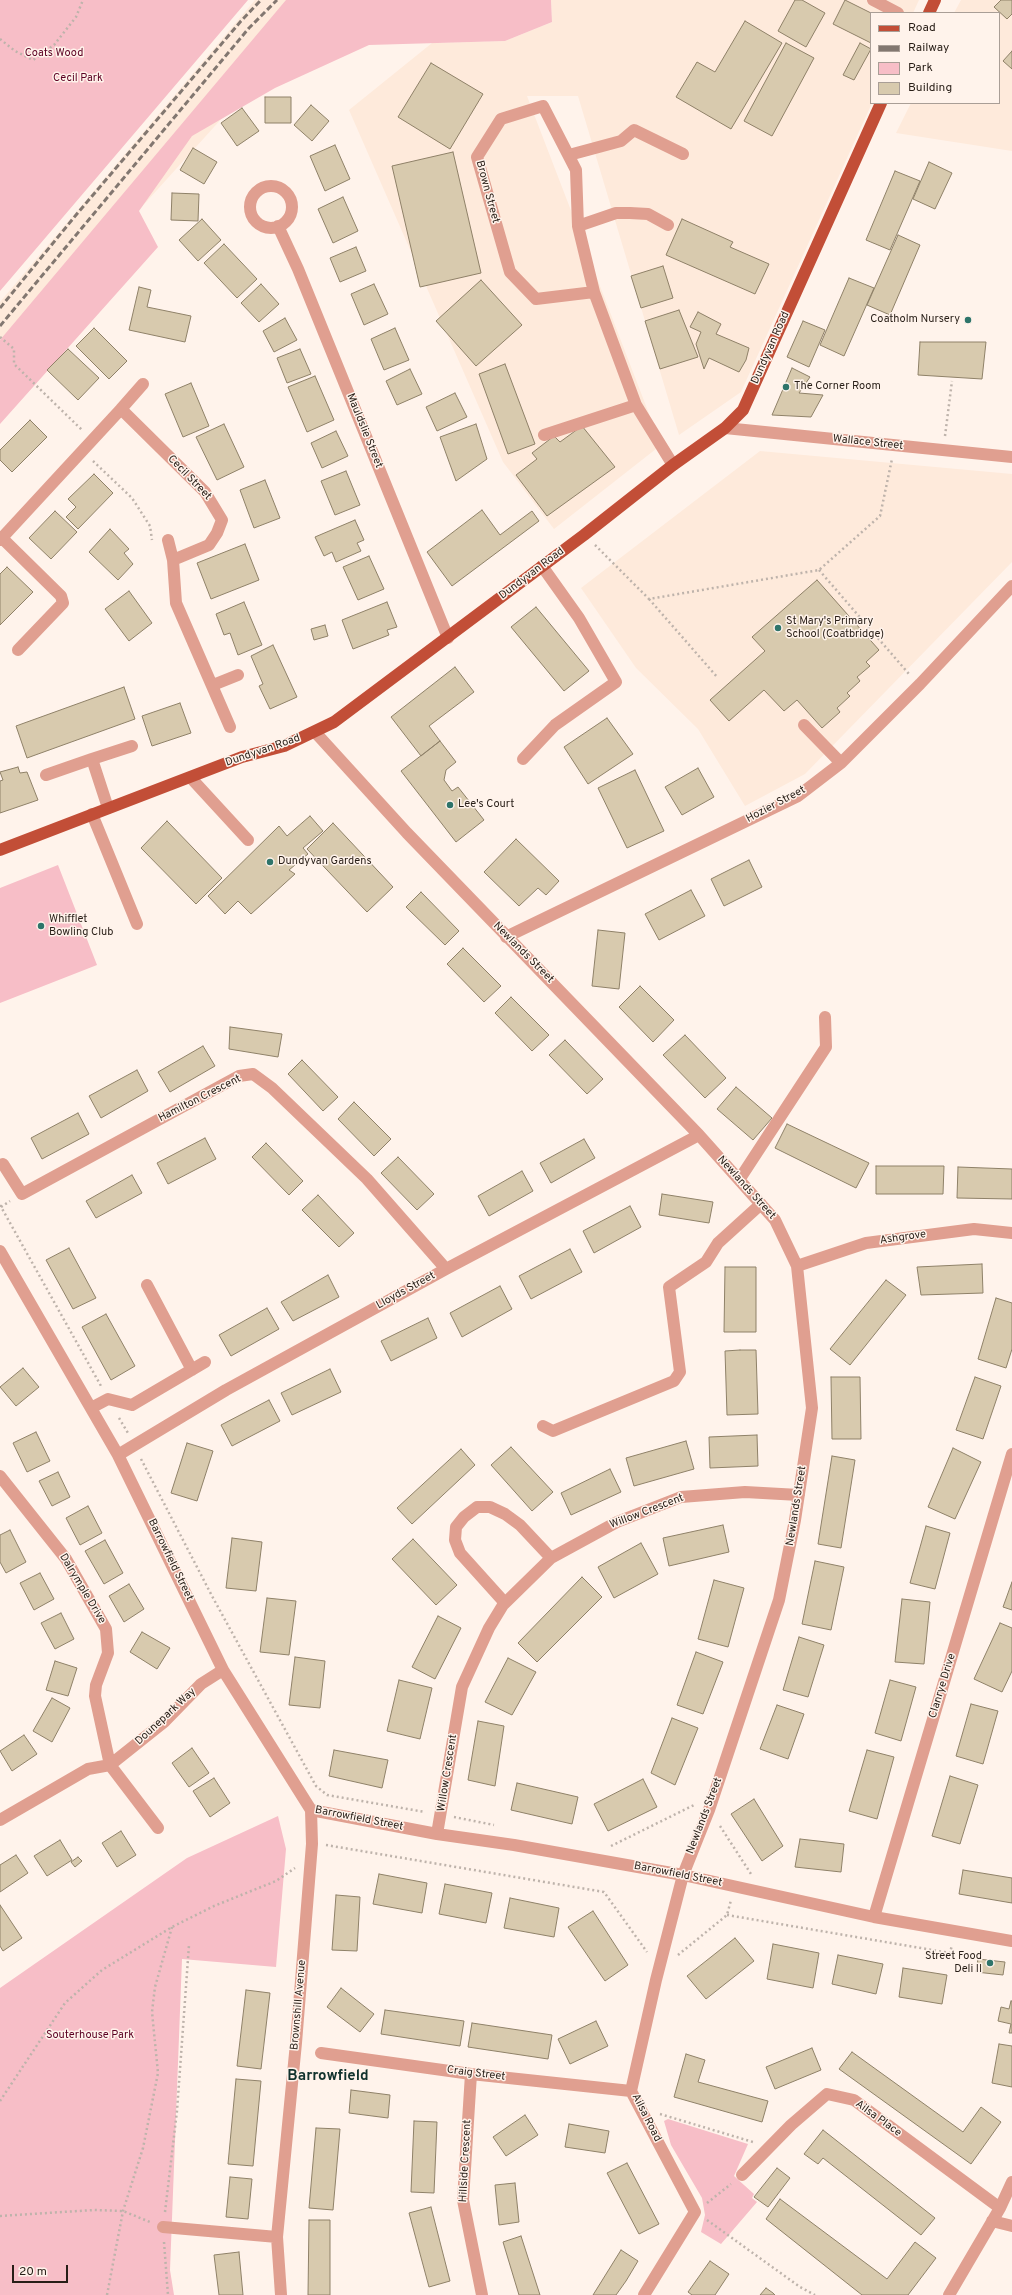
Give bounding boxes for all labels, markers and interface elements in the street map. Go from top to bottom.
legend [870,12,1000,104]
text: Road [908,20,936,36]
text: Railway [908,40,949,56]
park label: Coats Wood [25,47,83,61]
text: Park [908,60,933,76]
park label: Cecil Park [53,72,103,86]
text: Building [908,80,952,96]
street label: Brown Street [472,159,502,225]
street label: Dundyvan Road [749,310,793,386]
place label: Coatholm Nursery [870,313,960,327]
marker: Coatholm Nursery [963,315,973,325]
place label: The Corner Room [794,380,881,394]
marker: The Corner Room [781,382,791,392]
street label: Mauldslie Street [343,392,385,470]
street label: Wallace Street [832,433,904,453]
street label: Cecil Street [164,453,214,503]
street label: Dundyvan Road [497,545,567,603]
place label: St Mary's Primary School (Coatbridge) [786,615,884,641]
marker: St Mary's Primary School (Coatbridge) [773,623,783,633]
street label: Dundyvan Road [224,732,302,770]
street label: Hozier Street [744,784,808,826]
place label: Lee's Court [458,798,514,812]
marker: Lee's Court [445,800,455,810]
place label: Dundyvan Gardens [278,855,372,869]
marker: Dundyvan Gardens [265,857,275,867]
place label: Whifflet Bowling Club [49,913,113,939]
street label: Newlands Street [490,920,556,986]
marker: Whifflet Bowling Club [36,921,46,931]
street label: Hamilton Crescent [156,1072,244,1126]
street label: Newlands Street [714,1154,778,1222]
street label: Ashgrove [879,1228,927,1248]
street label: Lloyds Street [374,1269,438,1313]
street label: Newlands Street [784,1465,810,1547]
street label: Willow Crescent [608,1492,686,1532]
street label: Barrowfield Street [144,1517,196,1603]
street label: Dalrymple Drive [56,1552,108,1626]
street label: Clanrye Drive [927,1652,959,1720]
street label: Dounepark Way [133,1686,199,1748]
street label: Willow Crescent [435,1733,461,1813]
street label: Newlands Street [684,1776,726,1856]
street label: Barrowfield Street [314,1804,404,1834]
street label: Barrowfield Street [633,1860,723,1890]
place label: Street Food Deli II [925,1950,982,1976]
marker: Street Food Deli II [985,1958,995,1968]
street label: Brownshill Avenue [288,1959,310,2051]
park label: Souterhouse Park [46,2029,134,2043]
street label: Craig Street [446,2064,506,2084]
district label: Barrowfield [287,2068,369,2086]
street label: Ailsa Road [628,2092,664,2144]
street label: Ailsa Place [852,2098,904,2140]
street label: Hillside Crescent [457,2119,475,2203]
scale bar [14,2257,70,2283]
text: 20 m [19,2264,47,2280]

